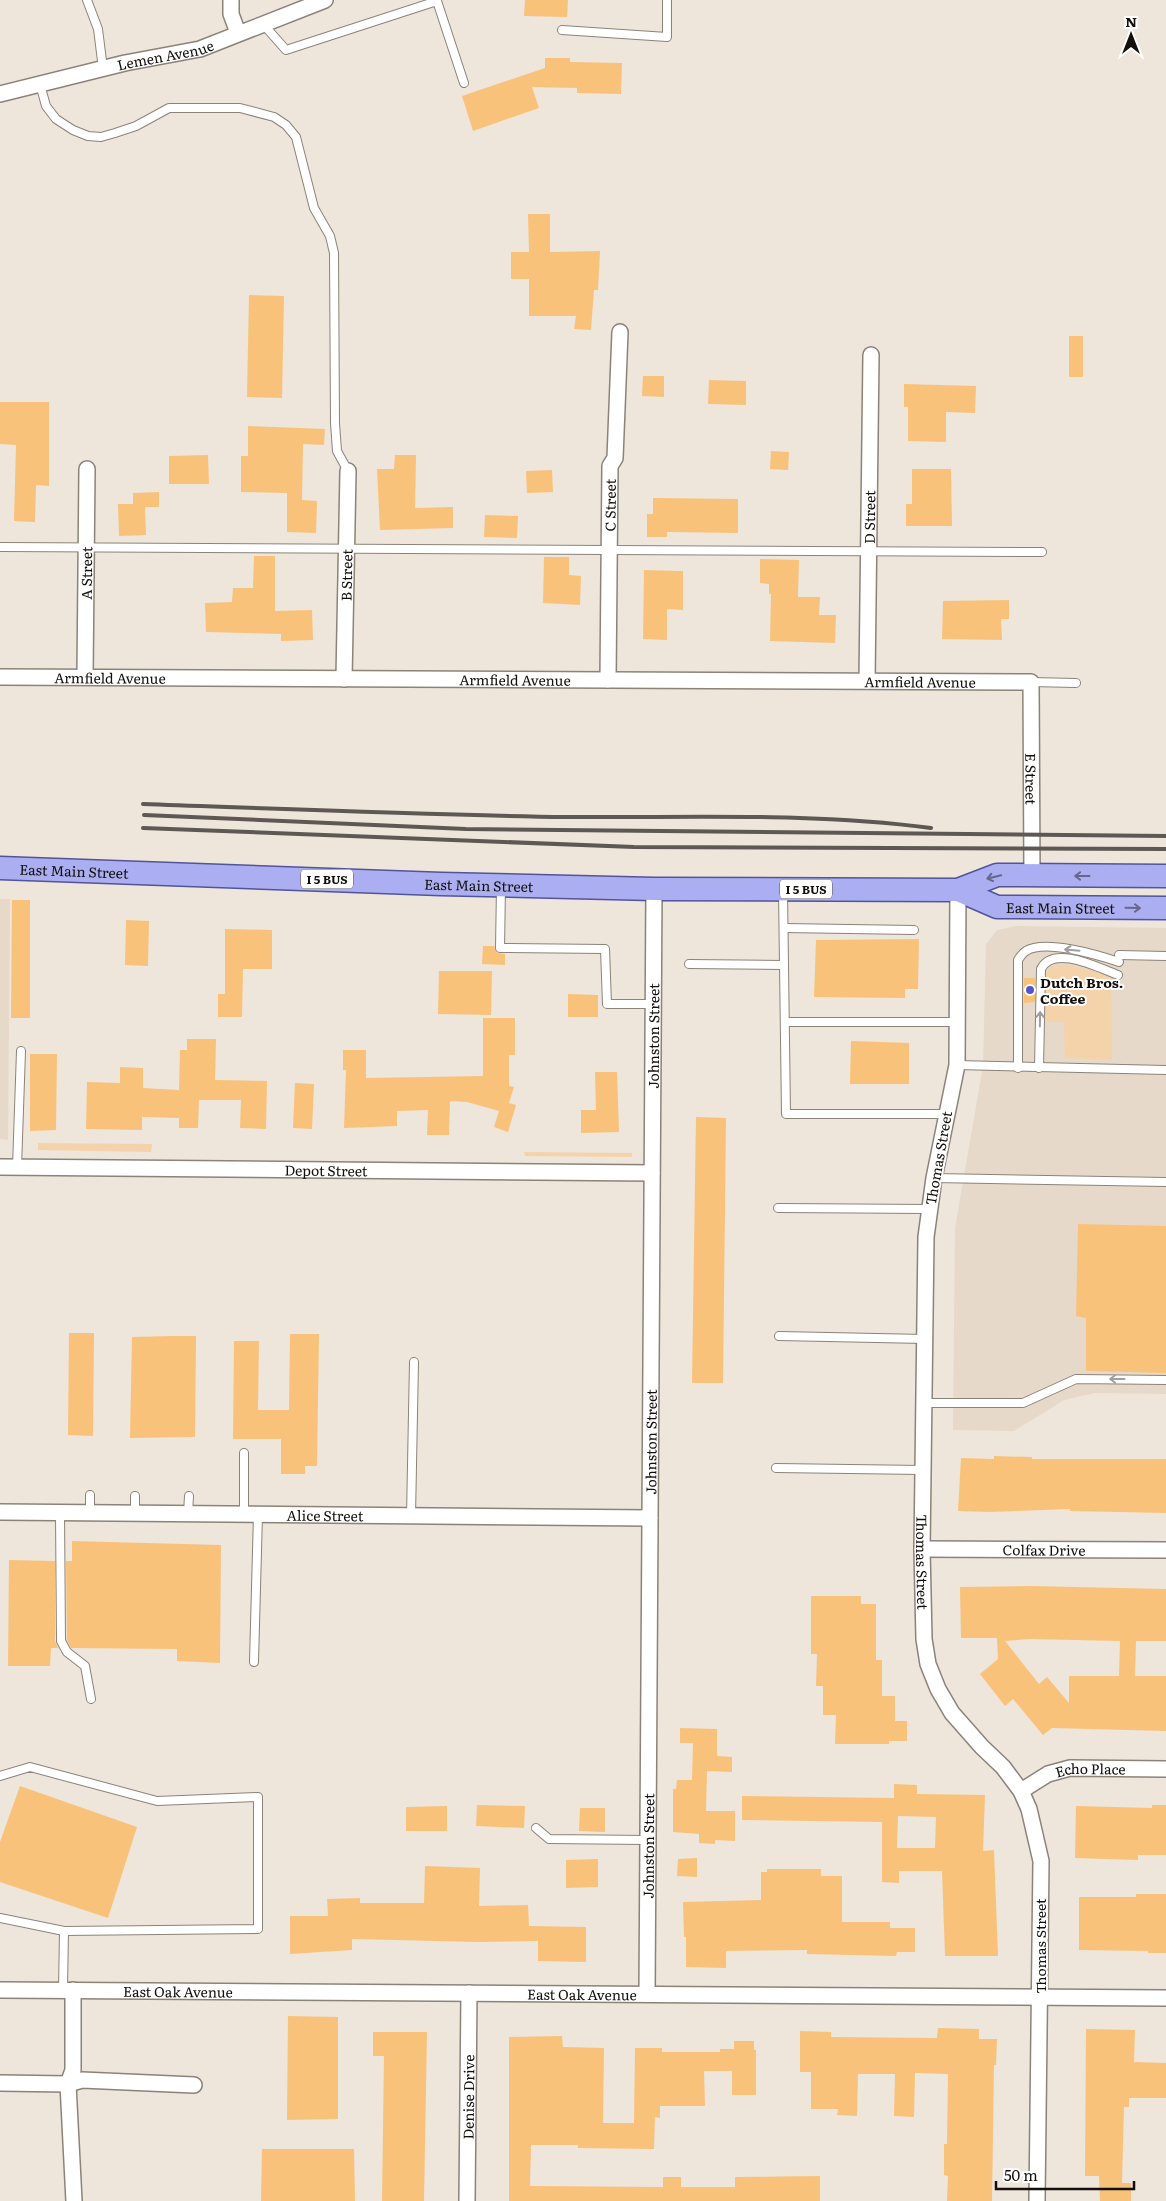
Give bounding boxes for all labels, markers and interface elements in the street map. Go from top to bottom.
north arrow [1106,10,1156,60]
text: N [1125,11,1137,31]
street label: Lemen Avenue [115,35,217,75]
street label: C Street [599,478,620,531]
street label: D Street [859,490,879,544]
street label: A Street [76,546,96,600]
street label: B Street [336,548,357,601]
street label: Armfield Avenue [54,667,166,688]
street label: Armfield Avenue [459,669,571,690]
street label: Armfield Avenue [864,671,976,692]
street label: E Street [1021,753,1042,805]
street label: East Main Street [19,859,129,883]
road number: I 5 BUS [301,870,353,889]
one-way arrow [1075,871,1091,881]
street label: East Main Street [424,873,534,896]
one-way arrow [987,873,1003,882]
road number: I 5 BUS [780,880,832,899]
street label: East Main Street [1006,897,1115,918]
one-way arrow [1124,903,1141,913]
one-way arrow [1064,945,1080,954]
place label: Dutch Bros. Coffee [1040,972,1123,1008]
street label: Johnston Street [643,983,663,1089]
marker: Dutch Bros. Coffee [1024,984,1036,996]
one-way arrow [1035,1011,1044,1027]
street label: Thomas Street [920,1109,956,1207]
street label: Depot Street [284,1160,368,1180]
one-way arrow [1110,1374,1126,1384]
street label: Johnston Street [640,1389,661,1495]
street label: Alice Street [287,1505,364,1525]
street label: Thomas Street [912,1514,933,1610]
street label: Colfax Drive [1002,1539,1086,1560]
street label: Echo Place [1053,1758,1126,1782]
street label: Johnston Street [638,1793,658,1899]
street label: Thomas Street [1030,1898,1050,1994]
street label: East Oak Avenue [123,1981,233,2002]
street label: East Oak Avenue [527,1984,637,2004]
street label: Denise Drive [458,2054,478,2140]
scale bar [996,2158,1134,2190]
text: 50 m [1004,2163,1038,2186]

